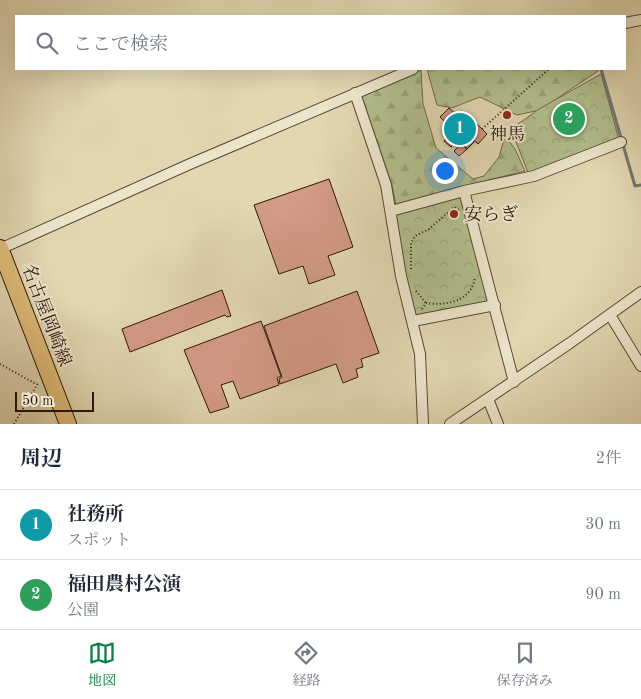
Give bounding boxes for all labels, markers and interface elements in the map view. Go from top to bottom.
search box [15,15,626,70]
icon: search [33,29,61,57]
text: ここで検索 [73,36,168,55]
pin: 2 [553,100,585,138]
marker: 神馬 [501,109,513,121]
pin: 1 [444,110,476,148]
place label: 神馬 [489,124,525,144]
your location [432,158,458,184]
place label: 安らぎ [464,204,518,224]
marker: 安らぎ [448,208,460,220]
street label: 名古屋岡崎線 [18,261,76,369]
scale bar [15,389,94,412]
text: 50 m [22,394,53,408]
text: 周辺 [20,449,62,470]
text: 2件 [596,451,621,467]
text: 社務所 [67,506,124,525]
text: 1 [31,517,41,533]
text: 30 m [585,517,621,533]
text: スポット [67,533,131,549]
text: 福田農村公演 [67,576,181,595]
text: 2 [31,587,41,603]
text: 90 m [585,587,621,603]
text: 公園 [67,603,99,619]
tab: 地図 [88,639,116,690]
tab: 経路 [292,639,320,690]
tab: 保存済み [497,639,553,690]

